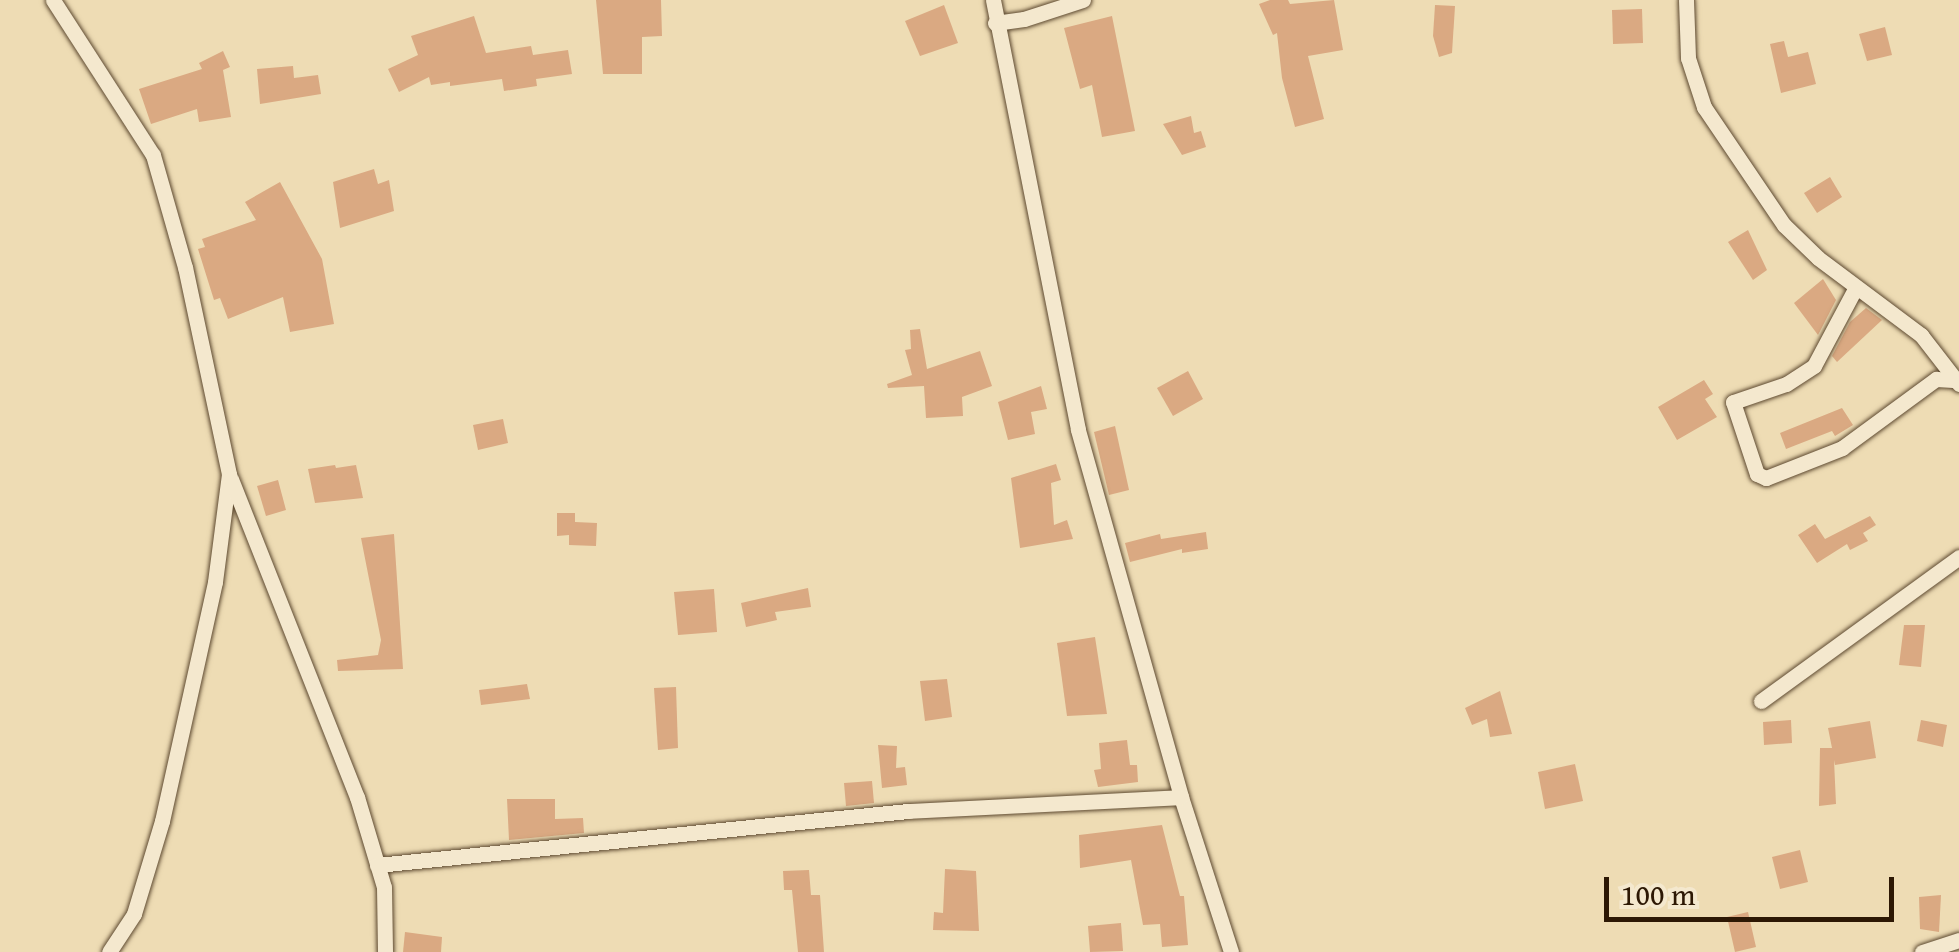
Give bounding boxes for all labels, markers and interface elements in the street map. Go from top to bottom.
scale bar [1609,857,1899,919]
text: 100 m [1621,872,1695,916]

